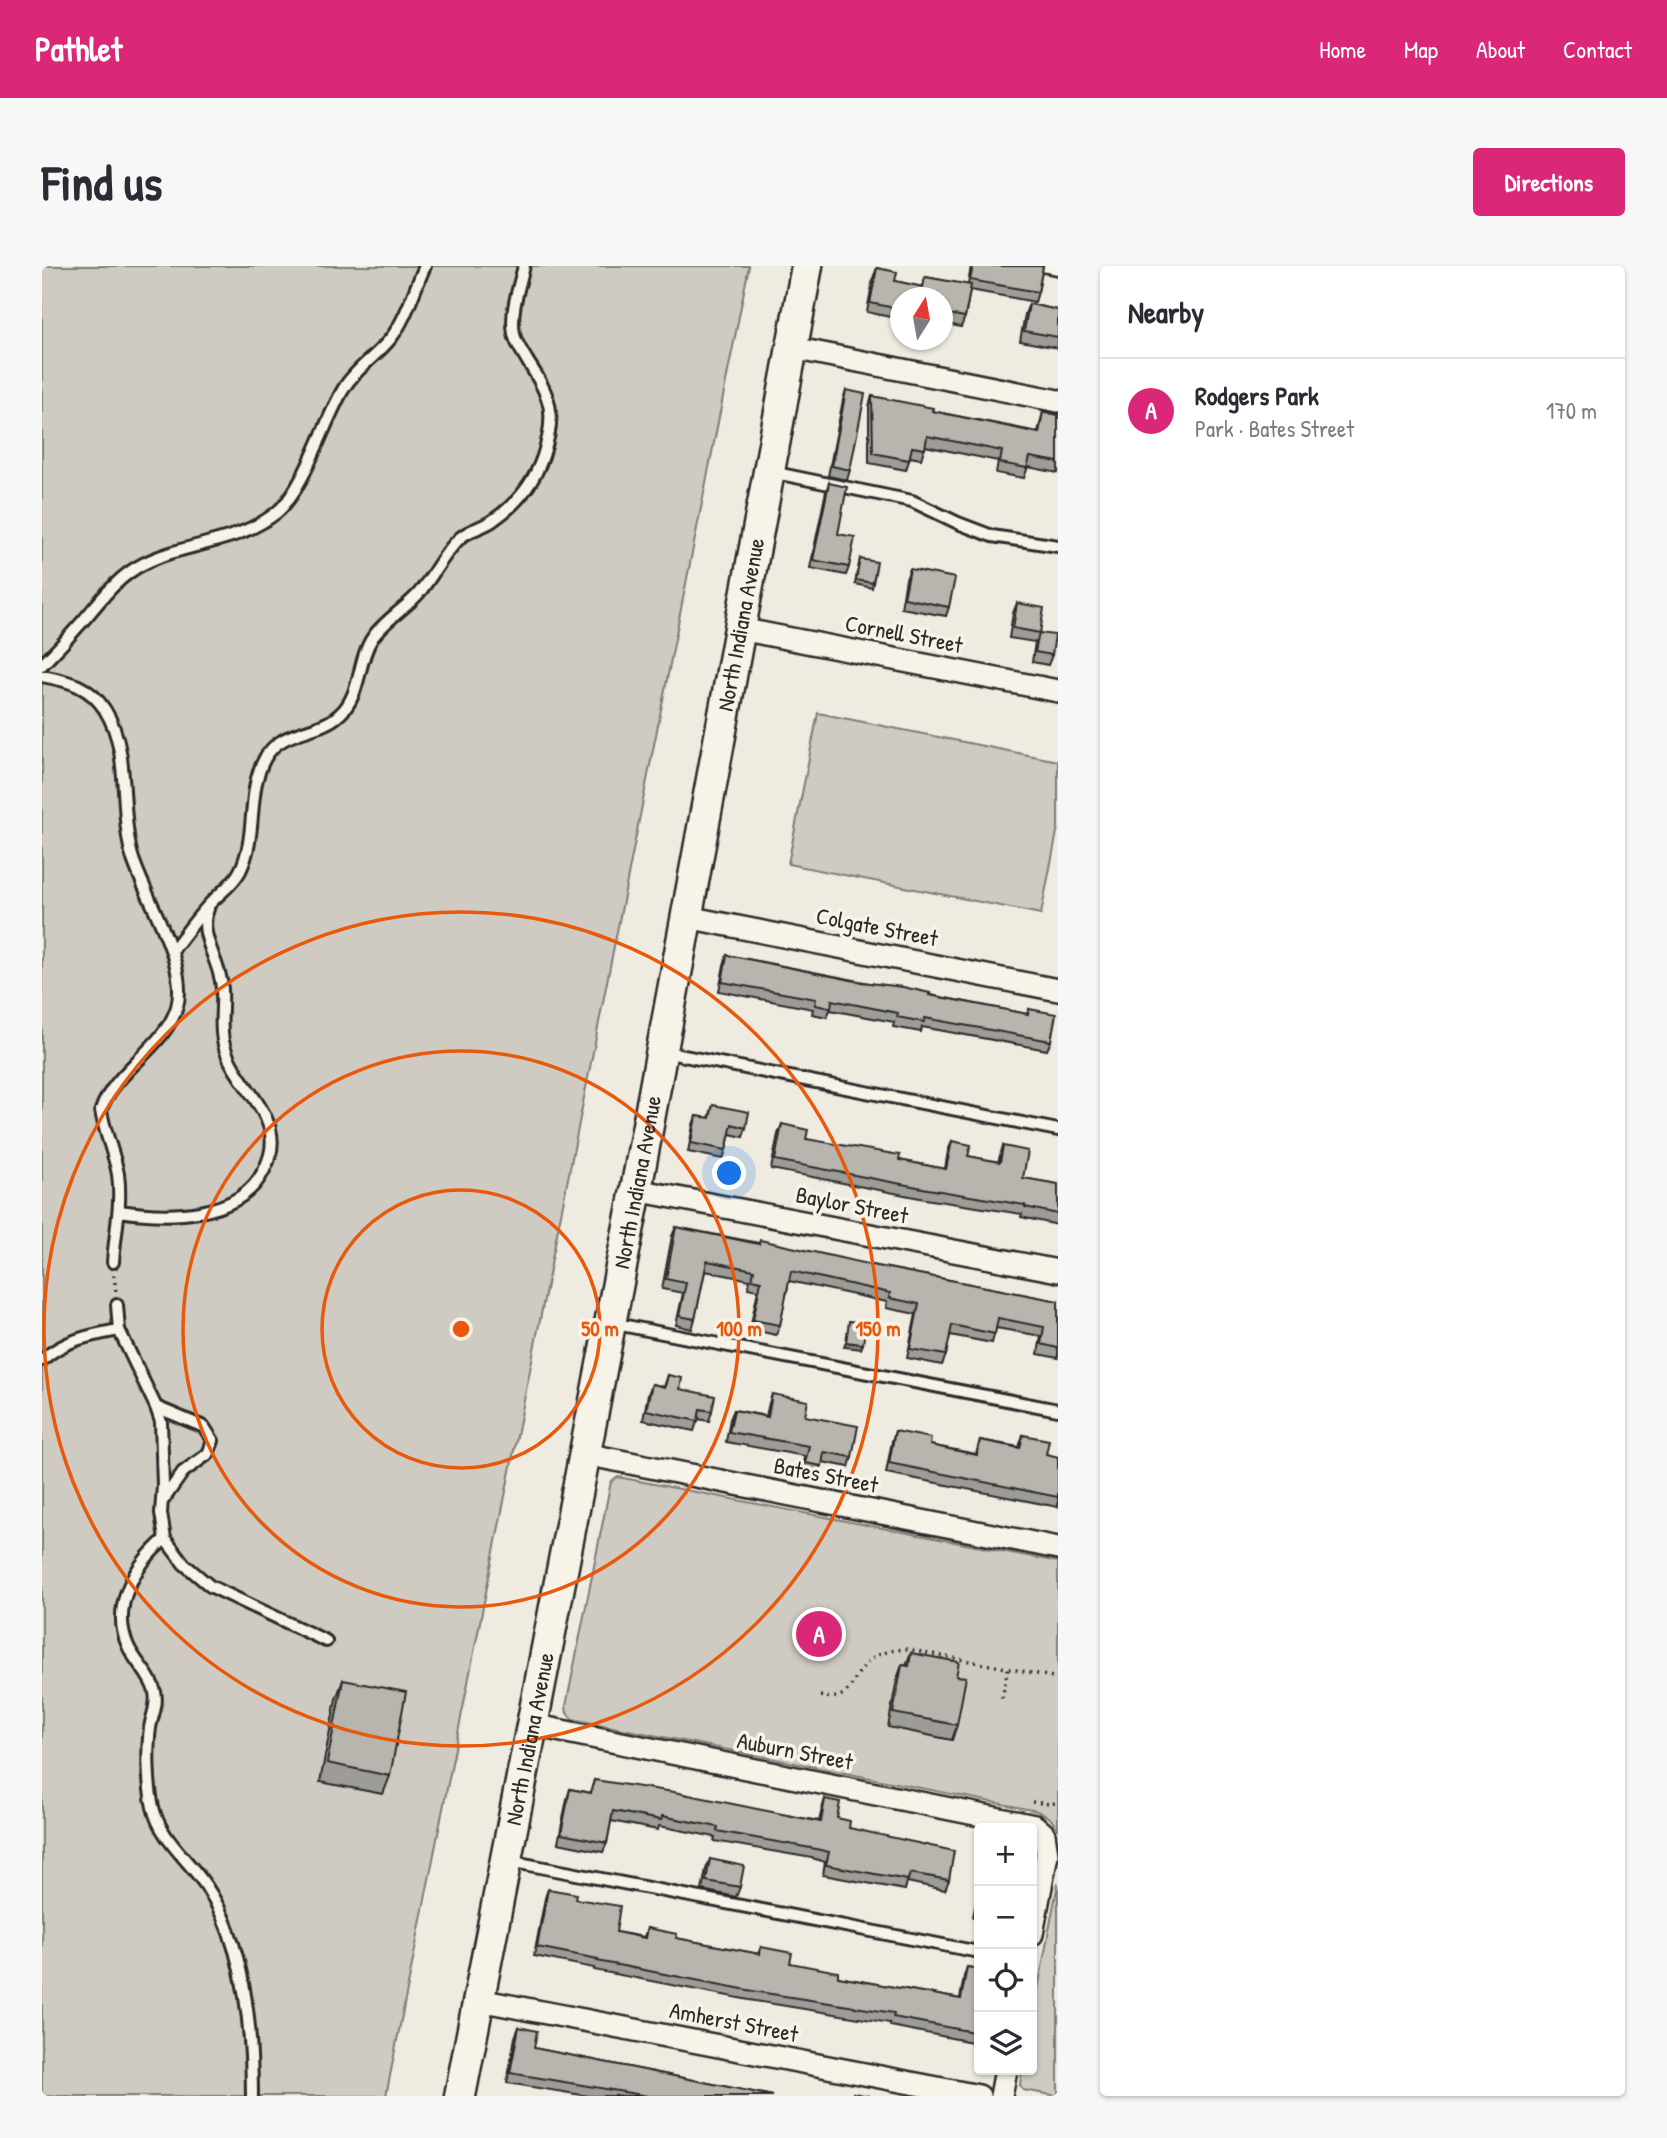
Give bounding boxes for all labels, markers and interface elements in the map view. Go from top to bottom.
text: Pathlet [35,27,122,71]
text: Home [1319,33,1366,65]
text: Map [1404,33,1438,65]
text: About [1476,33,1525,65]
text: Contact [1563,33,1632,65]
button: Directions [1473,148,1625,216]
text: Find us [42,149,162,215]
north arrow [890,287,953,350]
text: Nearby [1128,292,1204,332]
text: Rodgers Park [1195,378,1319,413]
text: A [1145,395,1157,426]
text: 170 m [1546,395,1597,426]
text: Park · Bates Street [1195,413,1354,444]
street label: North Indiana Avenue [709,535,771,713]
street label: Cornell Street [843,607,967,660]
street label: Colgate Street [814,900,942,954]
street label: North Indiana Avenue [605,1093,668,1271]
your location [712,1156,746,1190]
street label: Baylor Street [793,1178,912,1231]
text: 50 m [581,1314,619,1343]
text: 100 m [716,1314,762,1343]
text: 150 m [855,1314,901,1343]
centre of rings [449,1317,473,1341]
street label: Bates Street [771,1449,882,1500]
pin: A [796,1608,842,1660]
street label: North Indiana Avenue [497,1650,561,1828]
street label: Auburn Street [735,1724,857,1777]
map controls [974,1823,1037,2075]
button: + [974,1823,1037,1886]
button: − [974,1886,1037,1949]
button: locate [974,1949,1037,2012]
street label: Amherst Street [667,1994,802,2049]
button: layers [974,2012,1037,2075]

